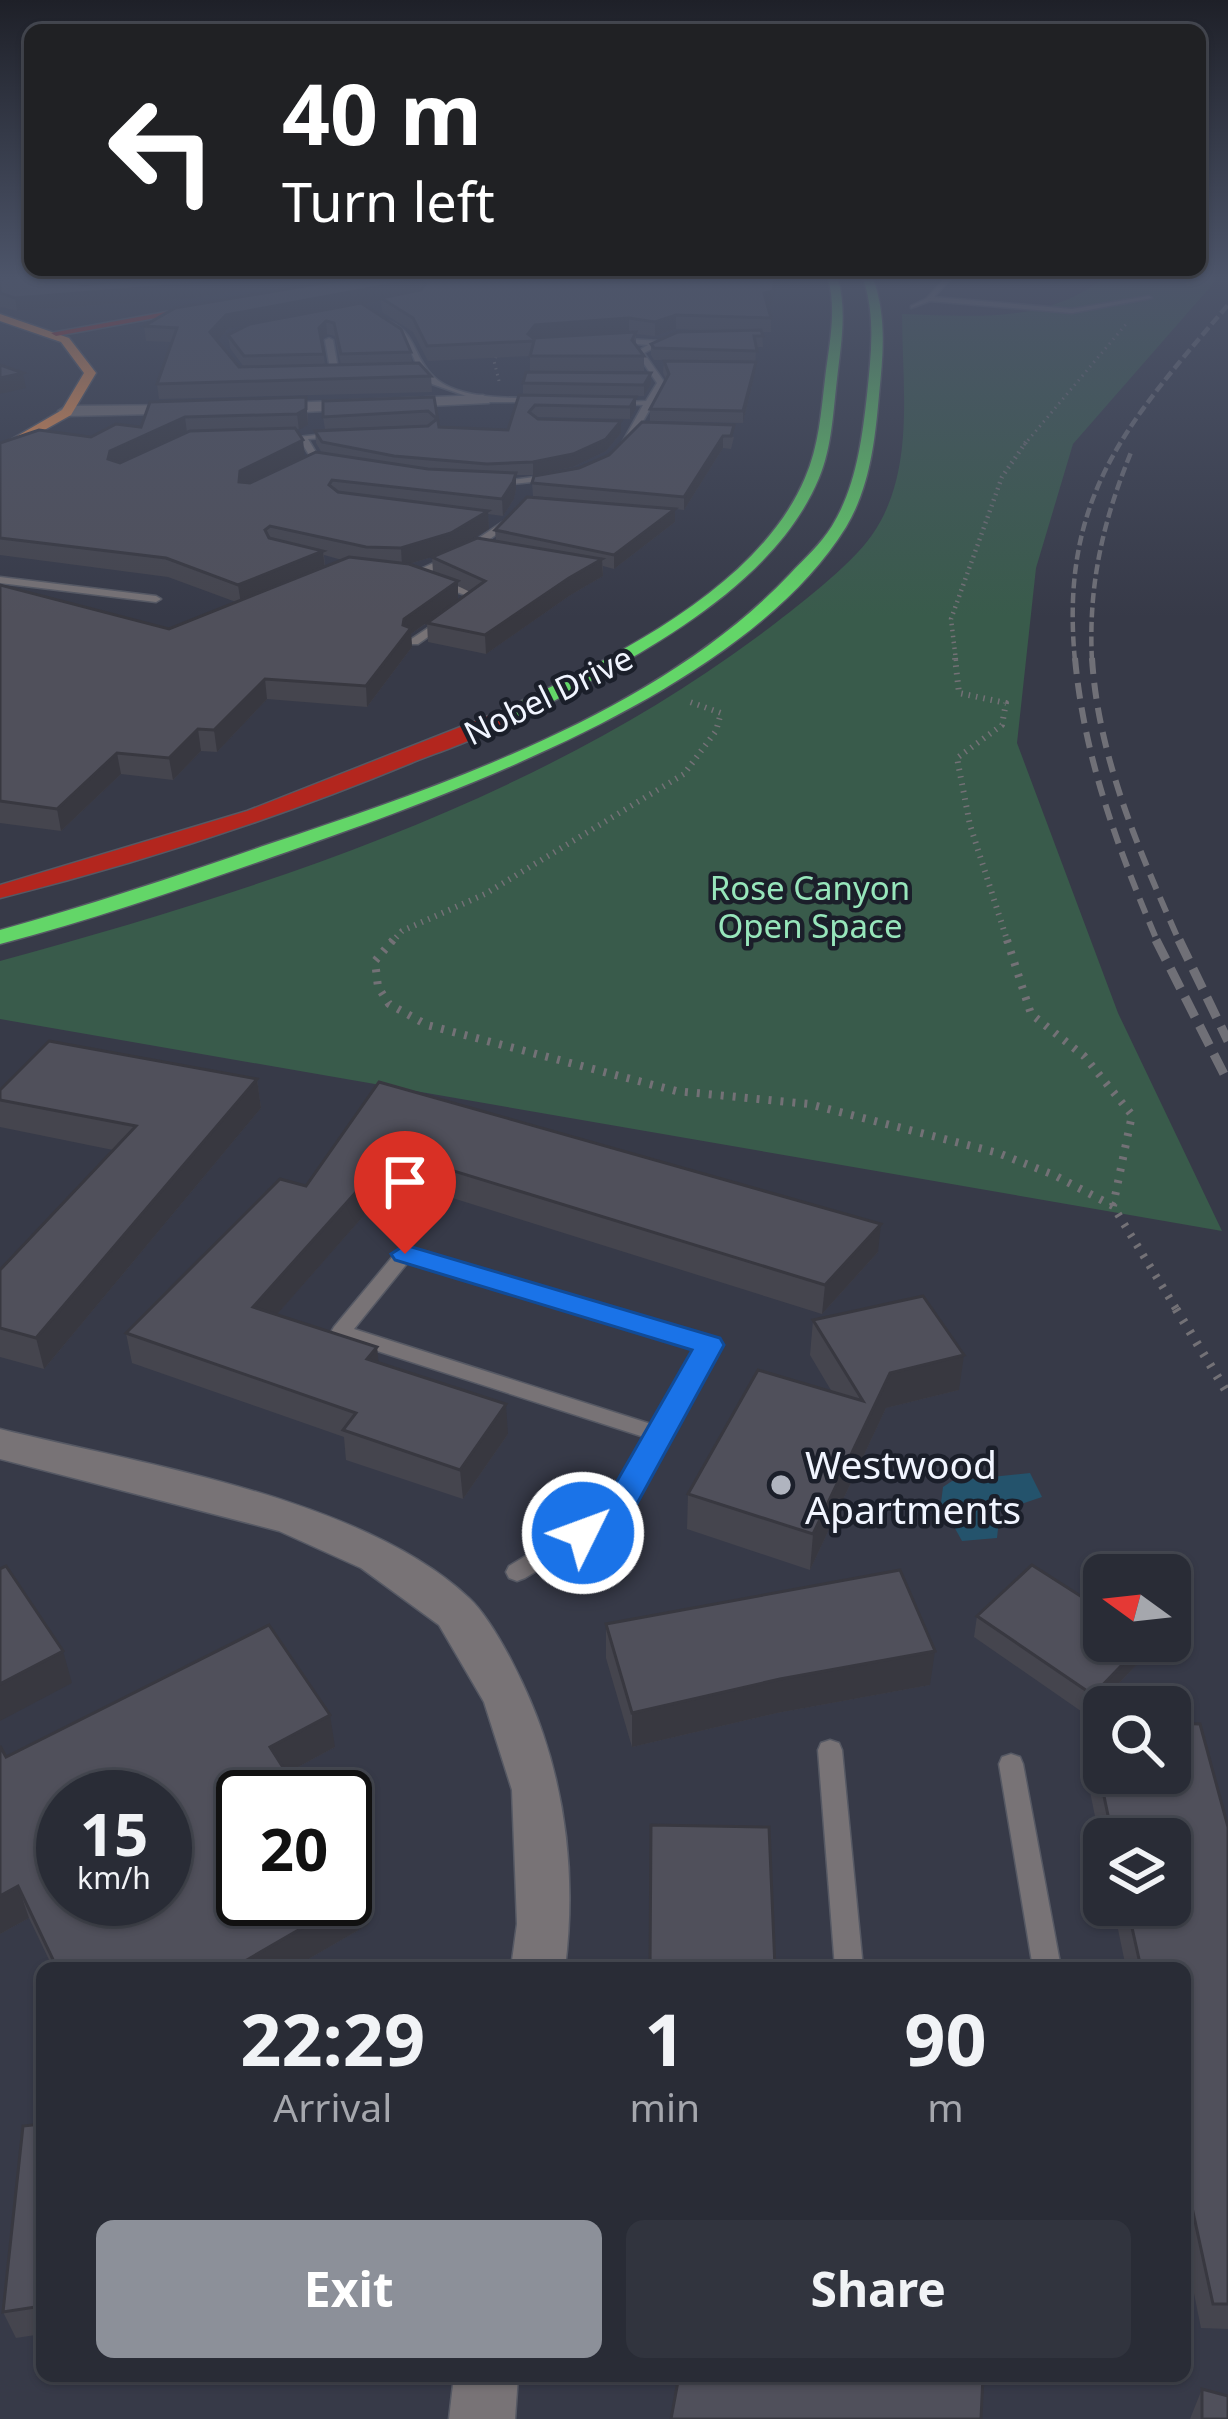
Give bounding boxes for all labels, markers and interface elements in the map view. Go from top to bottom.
text: 40 m [282,55,482,170]
icon: left [84,72,240,228]
text: Turn left [282,164,495,238]
street label: Nobel Drive [456,635,640,755]
park label: Rose Canyon Open Space [710,865,910,948]
pin [354,1131,456,1254]
icon: arrive [372,1149,438,1215]
place label: Westwood Apartments [805,1437,1021,1535]
position arrow [520,1470,646,1596]
marker: Westwood Apartments [768,1472,794,1498]
north arrow [1083,1554,1191,1662]
map controls [1083,1554,1191,1926]
button: search [1083,1686,1191,1794]
speed limit sign: 20 [216,1770,372,1926]
text: 15 [80,1792,148,1874]
button: layers [1083,1818,1191,1926]
text: km/h [77,1857,151,1898]
text: 22:29 [240,1989,425,2087]
text: 1 [644,1989,685,2087]
text: 90 [904,1989,987,2087]
text: Arrival [273,2080,392,2133]
text: min [629,2080,700,2133]
text: m [927,2080,964,2133]
button: Exit [96,2220,602,2358]
button: Share [626,2220,1131,2358]

